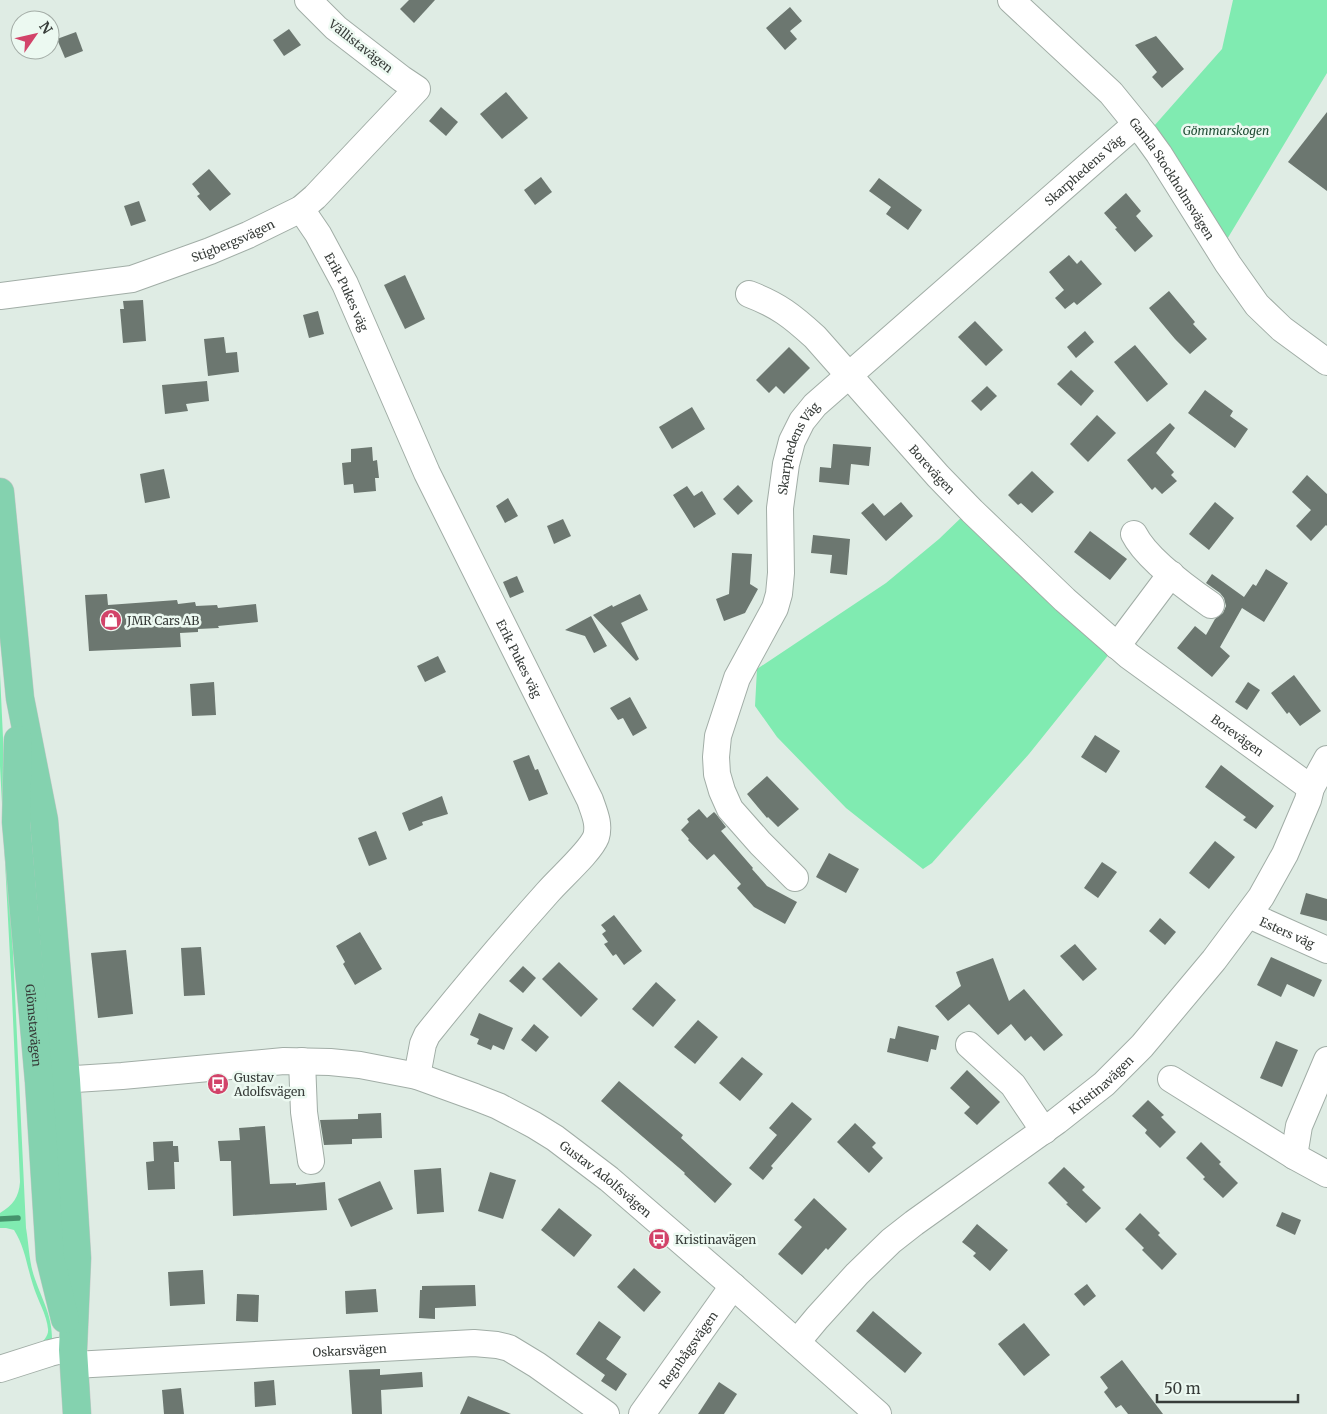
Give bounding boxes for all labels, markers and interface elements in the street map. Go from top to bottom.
north arrow [10,10,60,60]
street label: Vällistavägen [325,16,396,76]
text: N [35,18,56,37]
street label: Gamla Stockholmsvägen [1127,114,1218,242]
park label: Gömmarskogen [1183,123,1269,138]
street label: Skarphedens Väg [1041,131,1127,208]
street label: Stigbergsvägen [189,216,277,265]
street label: Erik Pukes väg [322,250,372,334]
street label: Skarphedens Väg [774,398,823,496]
street label: Borevägen [906,441,959,497]
shop icon: JMR Cars AB [99,608,123,632]
place label: JMR Cars AB [126,613,199,628]
street label: Erik Pukes väg [494,617,545,700]
street label: Borevägen [1209,711,1267,759]
street label: Esters väg [1257,913,1318,951]
street label: Glömstavägen [23,983,45,1067]
street label: Kristinavägen [1065,1052,1136,1117]
place label: Gustav Adolfsvägen [233,1070,305,1099]
bus stop icon: Gustav Adolfsvägen [206,1072,230,1096]
street label: Gustav Adolfsvägen [557,1137,655,1220]
bus stop icon: Kristinavägen [647,1227,671,1251]
place label: Kristinavägen [675,1232,756,1247]
street label: Regnbågsvägen [655,1308,720,1391]
street label: Oskarsvägen [312,1340,387,1359]
scale bar [1157,1372,1298,1404]
text: 50 m [1164,1379,1201,1398]

